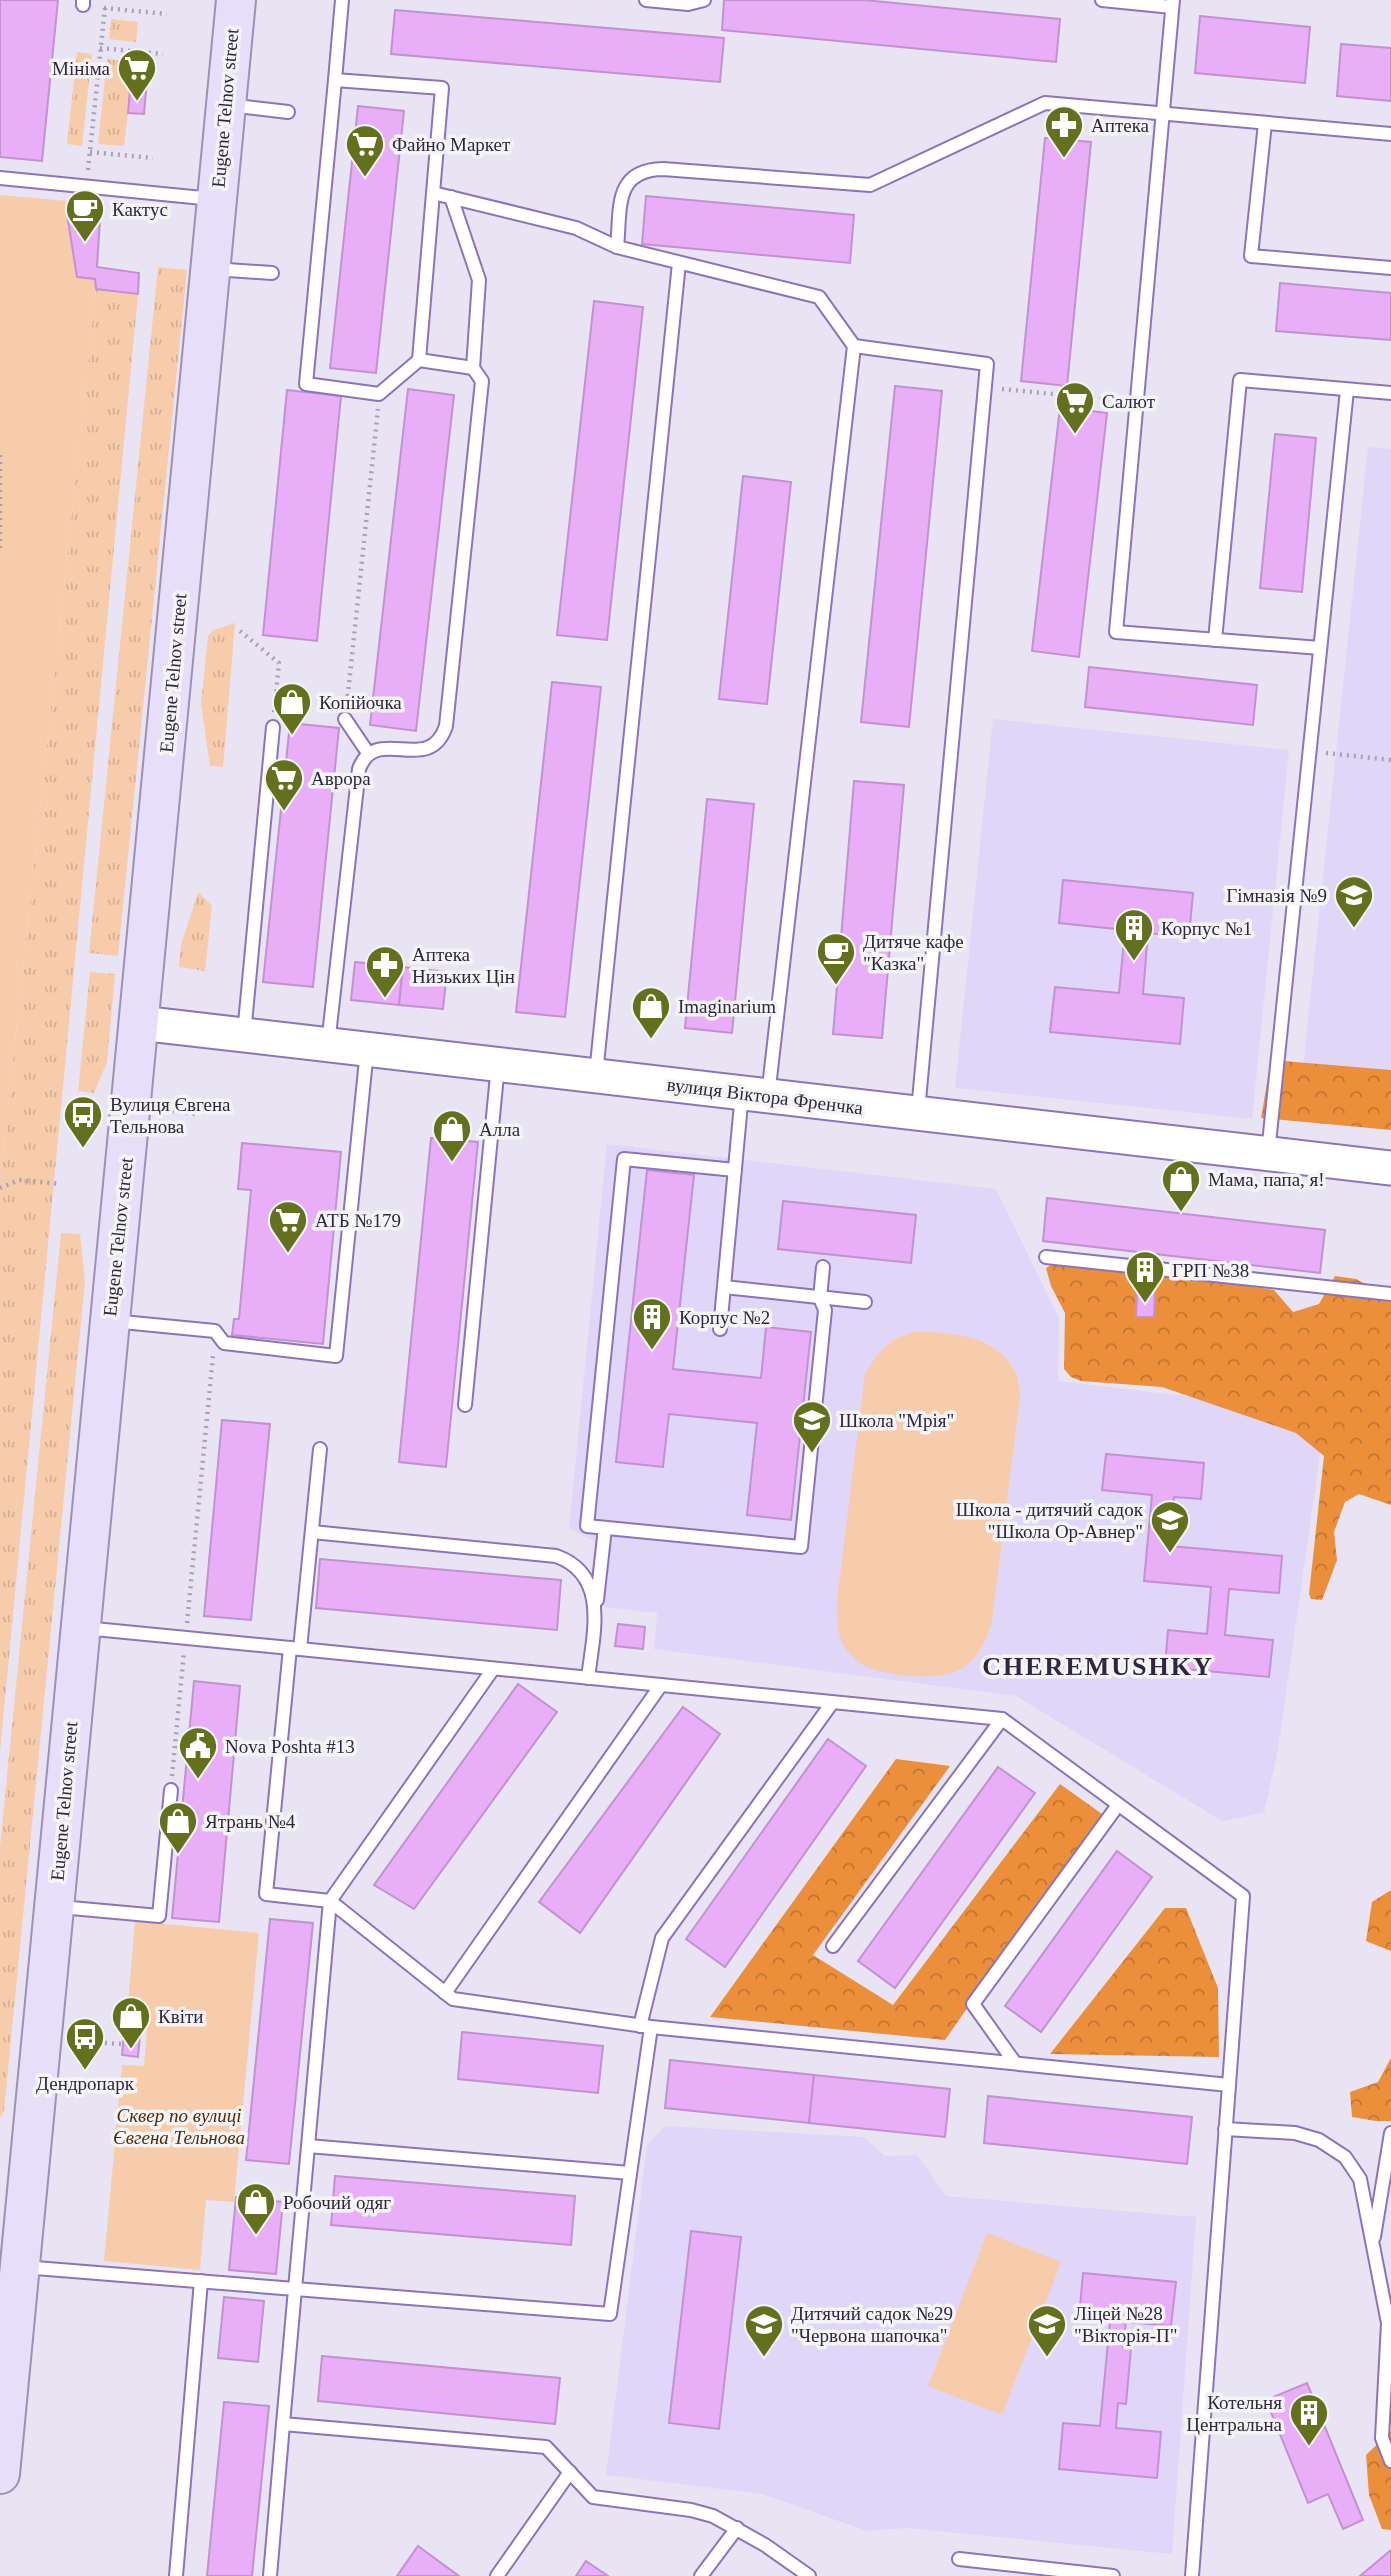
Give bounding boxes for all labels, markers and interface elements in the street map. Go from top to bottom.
street label: Eugene Telnov street [208,27,242,188]
supermarket icon: Мініма [116,47,158,102]
place label: Мініма [52,58,111,79]
pharmacy icon: Аптека [1043,104,1085,159]
place label: Аптека [1091,115,1150,136]
supermarket icon: Файно Маркет [344,123,386,178]
place label: Файно Маркет [392,134,511,155]
cafe icon: Кактус [64,188,106,243]
place label: Кактус [112,199,168,220]
supermarket icon: Салют [1054,380,1096,435]
place label: Салют [1102,391,1156,412]
street label: Eugene Telnov street [156,592,190,753]
shop icon: Копійочка [271,681,313,736]
place label: Копійочка [319,692,402,713]
supermarket icon: Аврора [263,757,305,812]
place label: Аврора [311,768,371,789]
school or university icon: Гімназія №9 [1333,874,1375,929]
place label: Гімназія №9 [1226,885,1327,906]
building icon: Корпус №1 [1113,907,1155,962]
place label: Корпус №1 [1161,918,1252,939]
cafe icon: Дитяче кафе "Казка" [815,931,857,986]
place label: Дитяче кафе "Казка" [863,931,964,974]
pharmacy icon: Аптека Низьких Цін [364,944,406,999]
place label: Аптека Низьких Цін [412,944,515,987]
shop icon: Imaginarium [630,985,672,1040]
place label: Imaginarium [678,996,776,1017]
street label: вулиця Віктора Френчка [666,1074,865,1119]
bus stop icon: Вулиця Євгена Тельнова [62,1094,104,1149]
place label: Вулиця Євгена Тельнова [110,1094,231,1137]
shop icon: Алла [431,1108,473,1163]
place label: Алла [479,1119,521,1140]
street label: Eugene Telnov street [99,1156,137,1318]
shop icon: Мама, папа, я! [1160,1158,1202,1213]
place label: Мама, папа, я! [1208,1169,1325,1190]
supermarket icon: АТБ №179 [267,1199,309,1254]
place label: АТБ №179 [315,1210,401,1231]
building icon: ГРП №38 [1124,1249,1166,1304]
place label: ГРП №38 [1172,1260,1249,1281]
building icon: Корпус №2 [631,1296,673,1351]
place label: Корпус №2 [679,1307,770,1328]
school or university icon: Школа "Мрія" [791,1399,833,1454]
place label: Школа "Мрія" [839,1410,954,1431]
place label: Школа - дитячий садок "Школа Ор-Авнер" [956,1499,1144,1542]
school or university icon: Школа - дитячий садок "Школа Ор-Авнер" [1149,1499,1191,1554]
district label: CHEREMUSHKY [982,1652,1214,1681]
street label: Eugene Telnov street [47,1720,81,1881]
public building icon: Nova Poshta #13 [177,1725,219,1780]
place label: Nova Poshta #13 [225,1736,355,1757]
shop icon: Ятрань №4 [157,1800,199,1855]
place label: Ятрань №4 [205,1811,296,1832]
shop icon: Квіти [110,1995,152,2050]
place label: Квіти [158,2006,203,2027]
bus stop icon: Дендропарк [64,2016,106,2071]
place label: Дендропарк [36,2073,135,2094]
park label: Сквер по вулиці Євгена Тельнова [113,2105,245,2148]
shop icon: Робочий одяг [235,2181,277,2236]
place label: Робочий одяг [283,2192,391,2213]
school or university icon: Дитячий садок №29 "Червона шапочка" [743,2303,785,2358]
place label: Дитячий садок №29 "Червона шапочка" [791,2303,953,2346]
school or university icon: Ліцей №28 "Вікторія-П" [1026,2303,1068,2358]
place label: Ліцей №28 "Вікторія-П" [1074,2303,1178,2346]
place label: Котельня Центральна [1186,2392,1283,2435]
building icon: Котельня Центральна [1288,2392,1330,2447]

